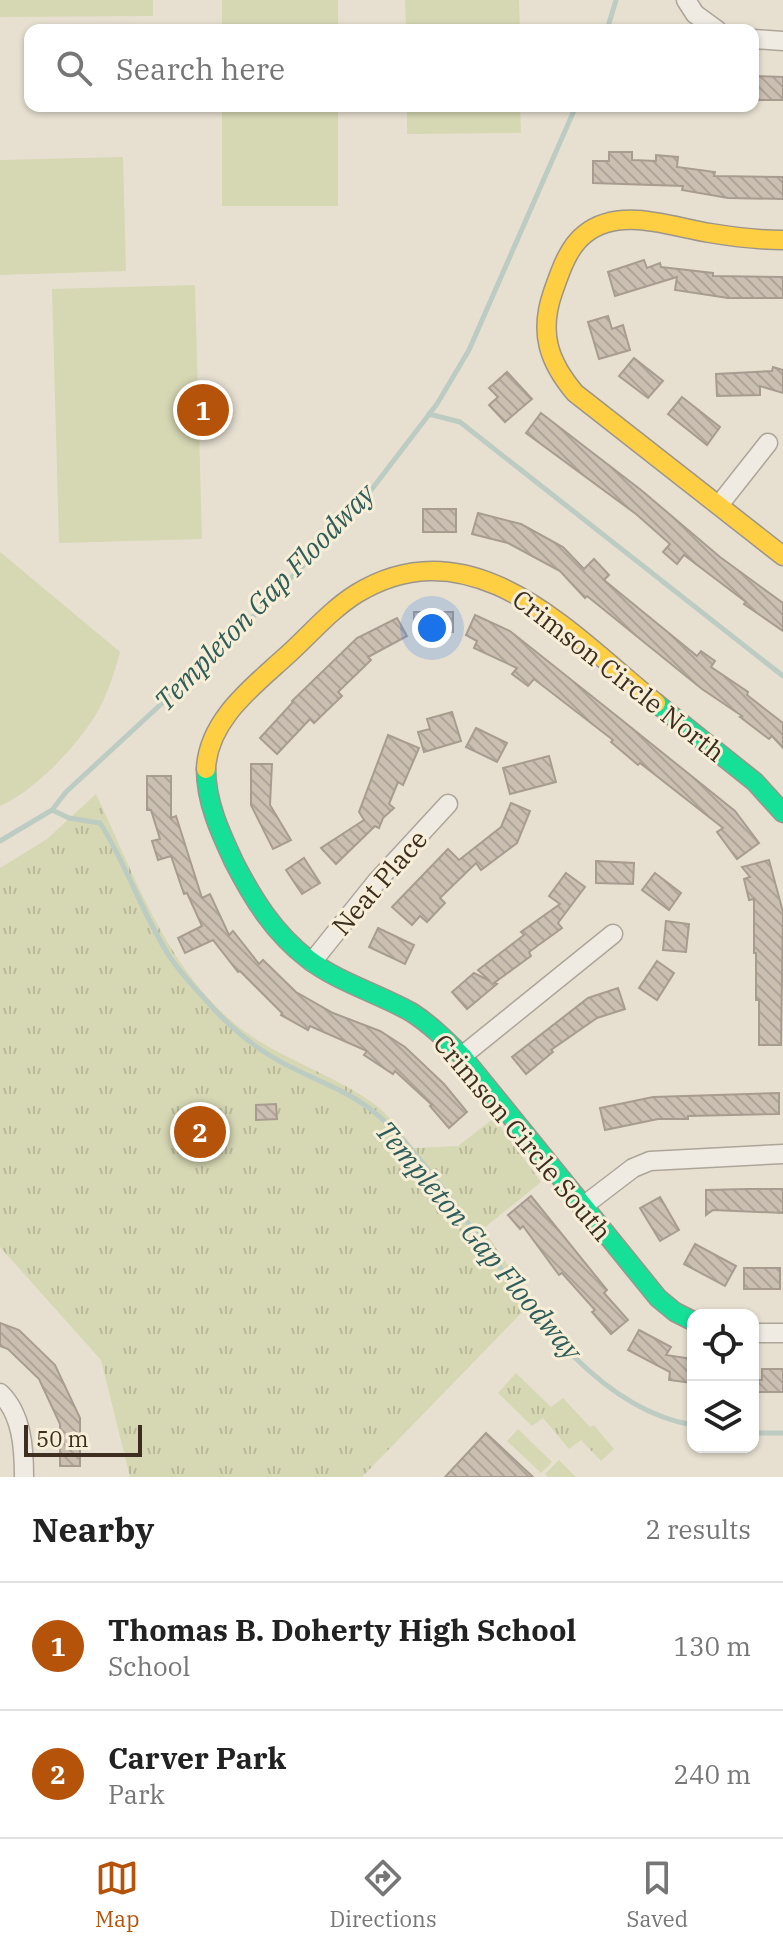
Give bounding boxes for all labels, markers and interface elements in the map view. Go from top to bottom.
search box [24,24,759,112]
icon: search [52,46,96,90]
text: Search here [116,49,285,88]
pin: 1 [177,380,229,440]
water label: Templeton Gap Floodway [146,474,384,718]
street label: Crimson Circle North [506,581,732,769]
your location [412,608,452,648]
street label: Neat Place [324,822,434,942]
street label: Crimson Circle South [426,1026,620,1248]
pin: 2 [174,1102,226,1162]
water label: Templeton Gap Floodway [368,1113,592,1369]
map controls [687,1309,759,1453]
button: locate [687,1309,759,1381]
button: layers [687,1381,759,1453]
scale bar [24,1421,142,1457]
text: 50 m [36,1424,88,1453]
text: Nearby [32,1507,154,1551]
text: 2 results [645,1512,751,1546]
text: Thomas B. Doherty High School [108,1610,576,1649]
text: 1 [50,1629,66,1663]
text: 130 m [673,1629,751,1663]
text: School [108,1649,190,1683]
text: Carver Park [108,1738,286,1777]
text: 2 [50,1757,66,1791]
text: 240 m [673,1757,751,1791]
text: Park [108,1777,165,1811]
tab: Map [95,1856,140,1933]
tab: Directions [329,1856,437,1933]
tab: Saved [626,1856,688,1933]

